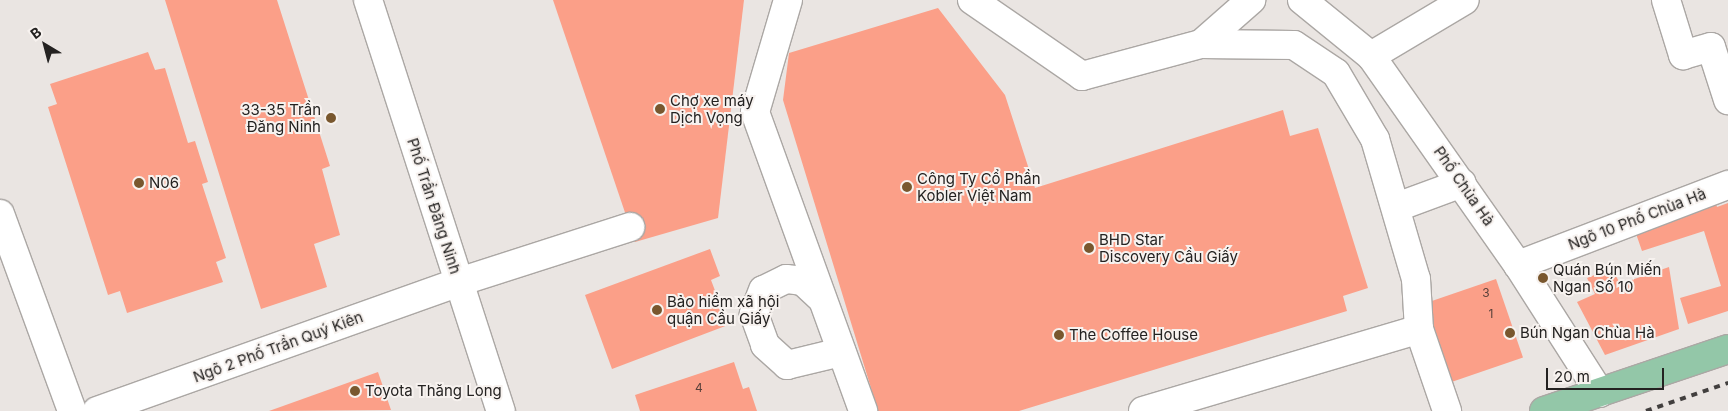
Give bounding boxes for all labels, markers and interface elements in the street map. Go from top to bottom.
north arrow [20,20,70,70]
text: B [27,23,44,42]
place label: Chợ xe máy Dịch Vọng [670,91,754,126]
place label: 33-35 Trần Đăng Ninh [241,100,321,135]
marker: Chợ xe máy Dịch Vọng [654,103,666,115]
marker: 33-35 Trần Đăng Ninh [325,112,337,124]
street label: Phố Trần Đăng Ninh [404,136,464,276]
street label: Phố Chùa Hà [1430,143,1498,229]
place label: Công Ty Cổ Phần Kobler Việt Nam [917,169,1041,204]
place label: N06 [149,174,179,192]
marker: N06 [133,177,145,189]
marker: Công Ty Cổ Phần Kobler Việt Nam [901,181,913,193]
street label: Ngõ 10 Phố Chùa Hà [1566,184,1708,254]
place label: BHD Star Discovery Cầu Giấy [1099,230,1238,265]
marker: BHD Star Discovery Cầu Giấy [1083,242,1095,254]
place label: Quán Bún Miến Ngan Số 10 [1553,260,1661,295]
marker: Quán Bún Miến Ngan Số 10 [1537,272,1549,284]
house number: 3 [1482,286,1490,300]
place label: Bảo hiểm xã hội quận Cầu Giấy [667,292,779,327]
marker: Bảo hiểm xã hội quận Cầu Giấy [651,304,663,316]
house number: 1 [1489,307,1493,321]
street label: Ngõ 2 Phố Trần Quý Kiên [191,308,365,386]
place label: Bún Ngan Chùa Hà [1520,324,1655,342]
place label: The Coffee House [1069,326,1198,344]
marker: Bún Ngan Chùa Hà [1504,327,1516,339]
marker: The Coffee House [1053,329,1065,341]
scale bar [1548,358,1666,390]
text: 20 m [1554,367,1590,386]
house number: 4 [695,381,703,395]
place label: Toyota Thăng Long [365,382,502,400]
marker: Toyota Thăng Long [349,385,361,397]

